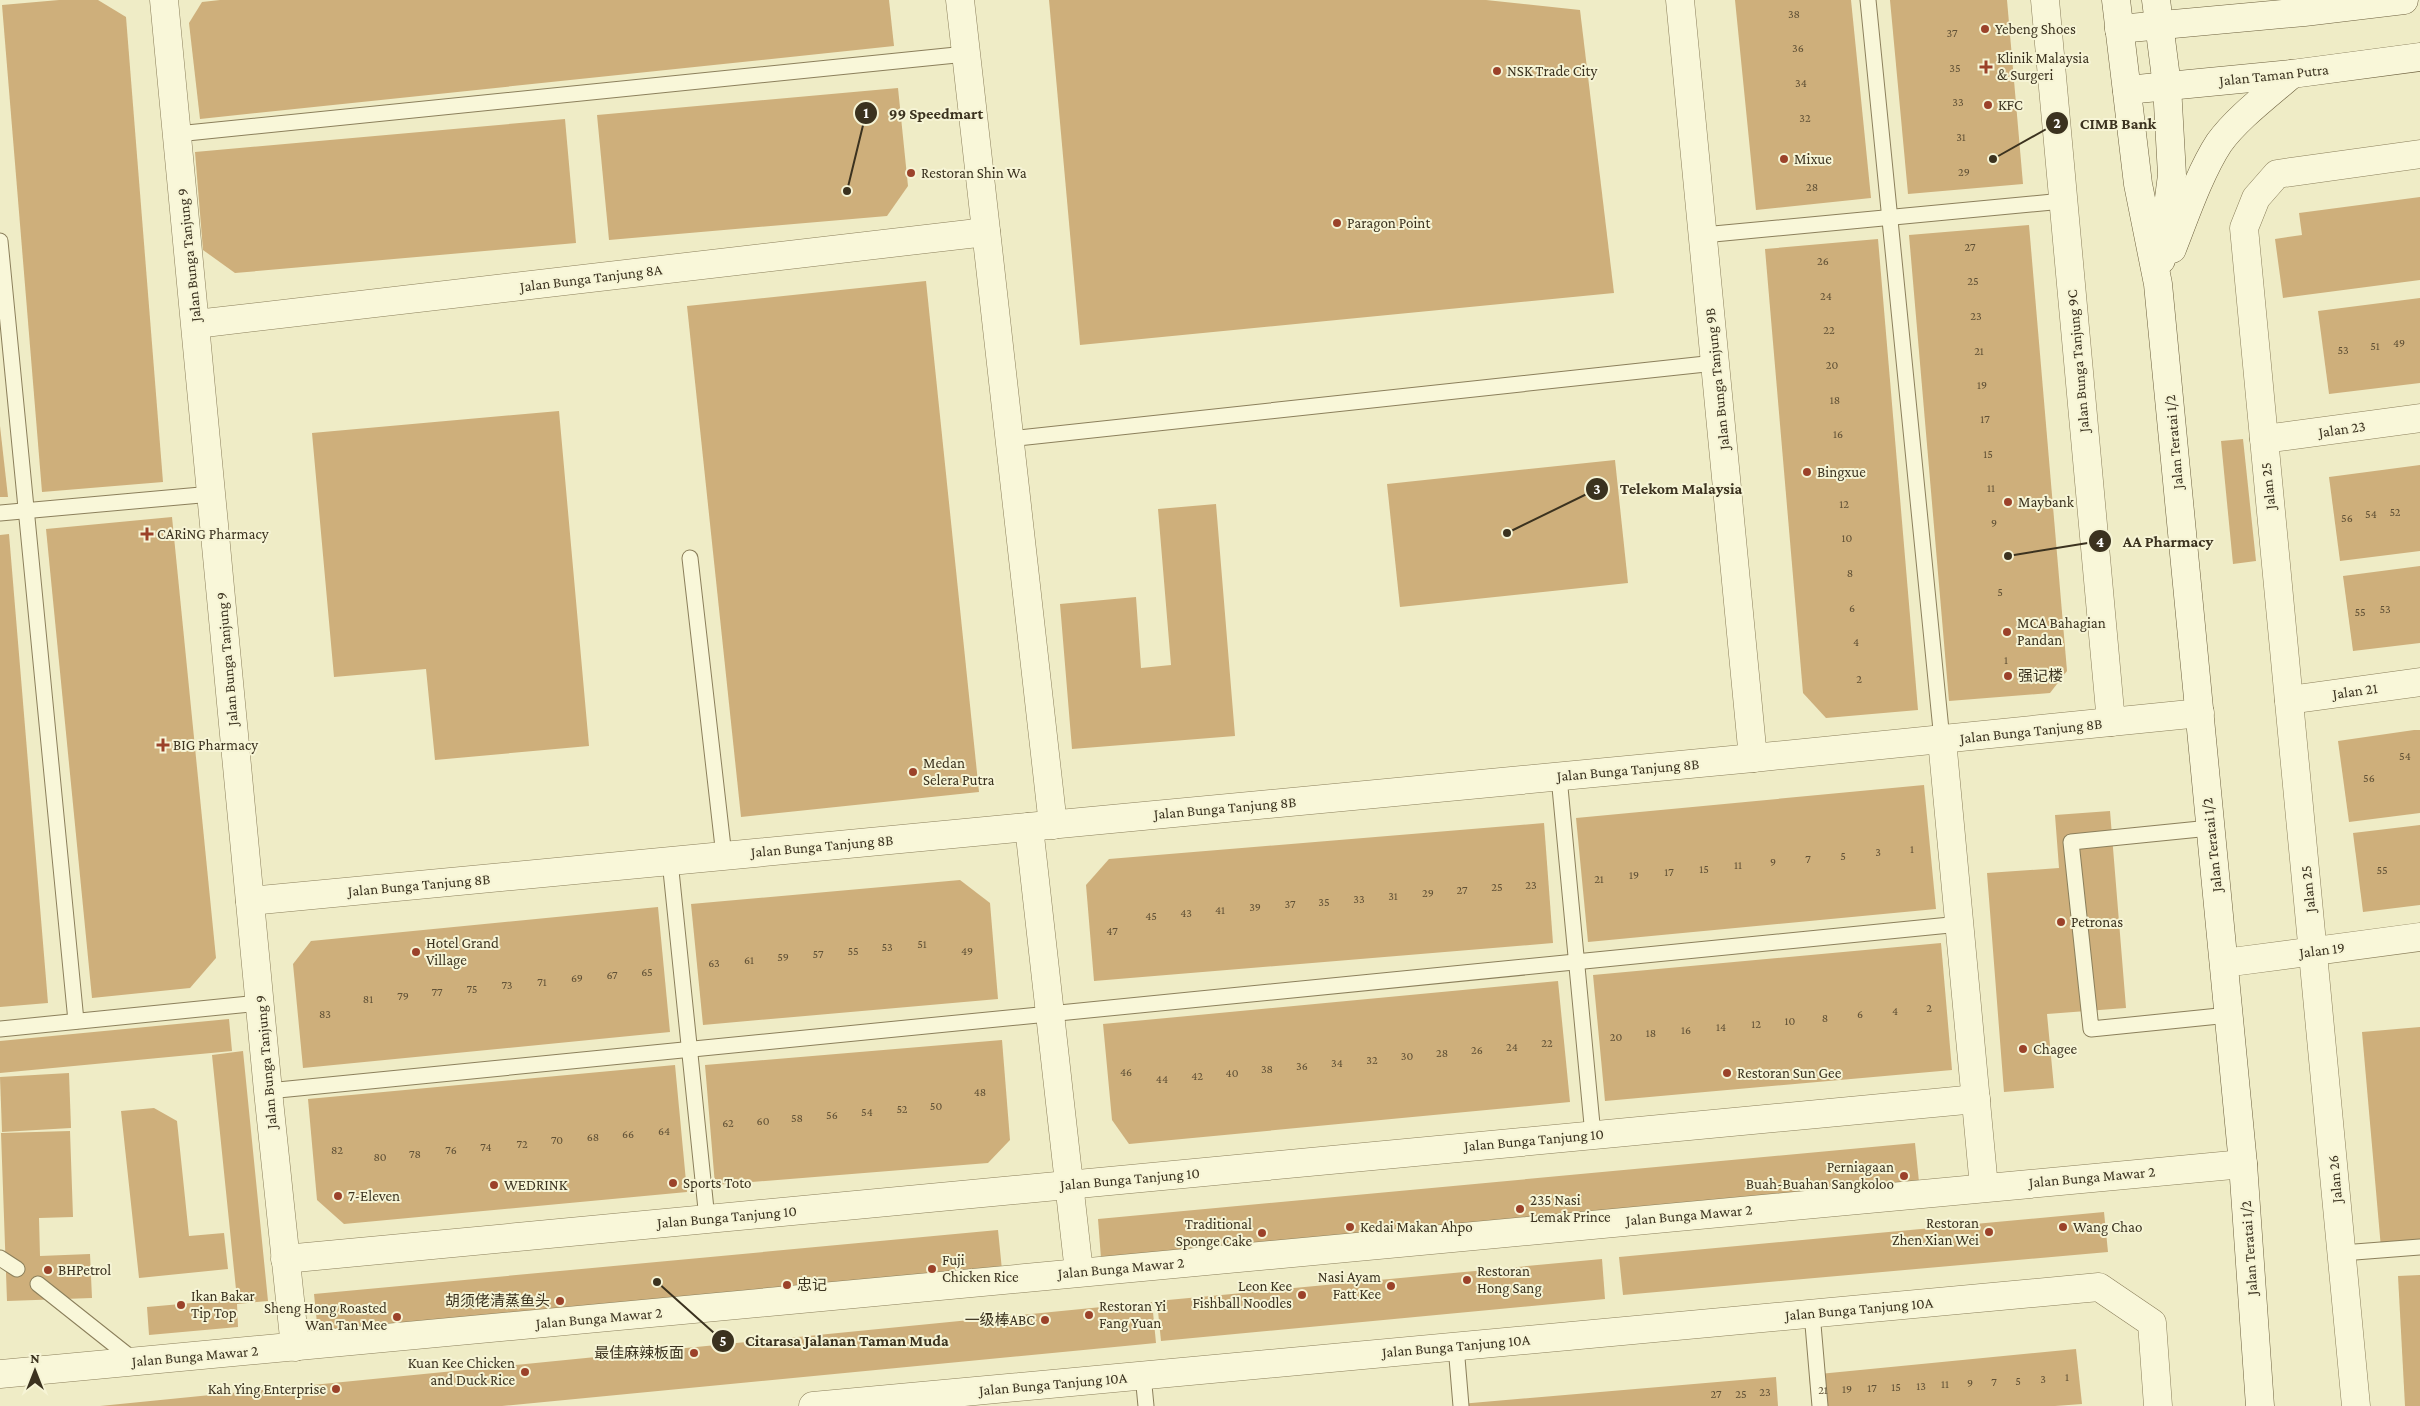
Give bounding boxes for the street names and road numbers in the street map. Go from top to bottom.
street label: Jalan Taman Putra [2216,61,2330,90]
street label: Jalan Bunga Tanjung 9 [174,187,205,325]
street label: Jalan Bunga Tanjung 8A [517,261,664,296]
street label: Jalan Bunga Tanjung 9C [2064,289,2093,435]
street label: Jalan Bunga Tanjung 9B [1702,307,1734,453]
street label: Jalan Teratai 1/2 [2162,394,2187,492]
street label: Jalan 23 [2315,418,2367,441]
street label: Jalan 25 [2258,462,2280,512]
street label: Jalan Bunga Tanjung 9 [213,591,242,729]
street label: Jalan 21 [2329,680,2379,703]
street label: Jalan Bunga Tanjung 8B [1957,716,2103,748]
street label: Jalan Bunga Tanjung 8B [1554,756,1700,785]
street label: Jalan Bunga Tanjung 8B [1151,794,1297,823]
street label: Jalan Teratai 1/2 [2199,797,2226,895]
street label: Jalan Bunga Tanjung 8B [748,832,894,861]
street label: Jalan 25 [2298,865,2320,915]
street label: Jalan Bunga Tanjung 8B [345,871,491,900]
street label: Jalan 19 [2296,939,2346,962]
street label: Jalan Bunga Tanjung 9 [252,994,281,1132]
street label: Jalan Bunga Tanjung 10 [1461,1126,1605,1155]
street label: Jalan 26 [2325,1154,2346,1206]
street label: Jalan Bunga Mawar 2 [2026,1164,2156,1192]
street label: Jalan Bunga Tanjung 10 [1057,1165,1201,1194]
street label: Jalan Teratai 1/2 [2238,1200,2261,1298]
street label: Jalan Bunga Mawar 2 [1623,1202,1753,1230]
street label: Jalan Bunga Tanjung 10 [654,1203,798,1232]
street label: Jalan Bunga Mawar 2 [1055,1255,1185,1283]
street label: Jalan Bunga Tanjung 10A [1782,1295,1934,1325]
street label: Jalan Bunga Mawar 2 [533,1305,663,1333]
street label: Jalan Bunga Tanjung 10A [1379,1332,1531,1362]
street label: Jalan Bunga Mawar 2 [129,1343,259,1371]
street label: Jalan Bunga Tanjung 10A [976,1370,1128,1400]

